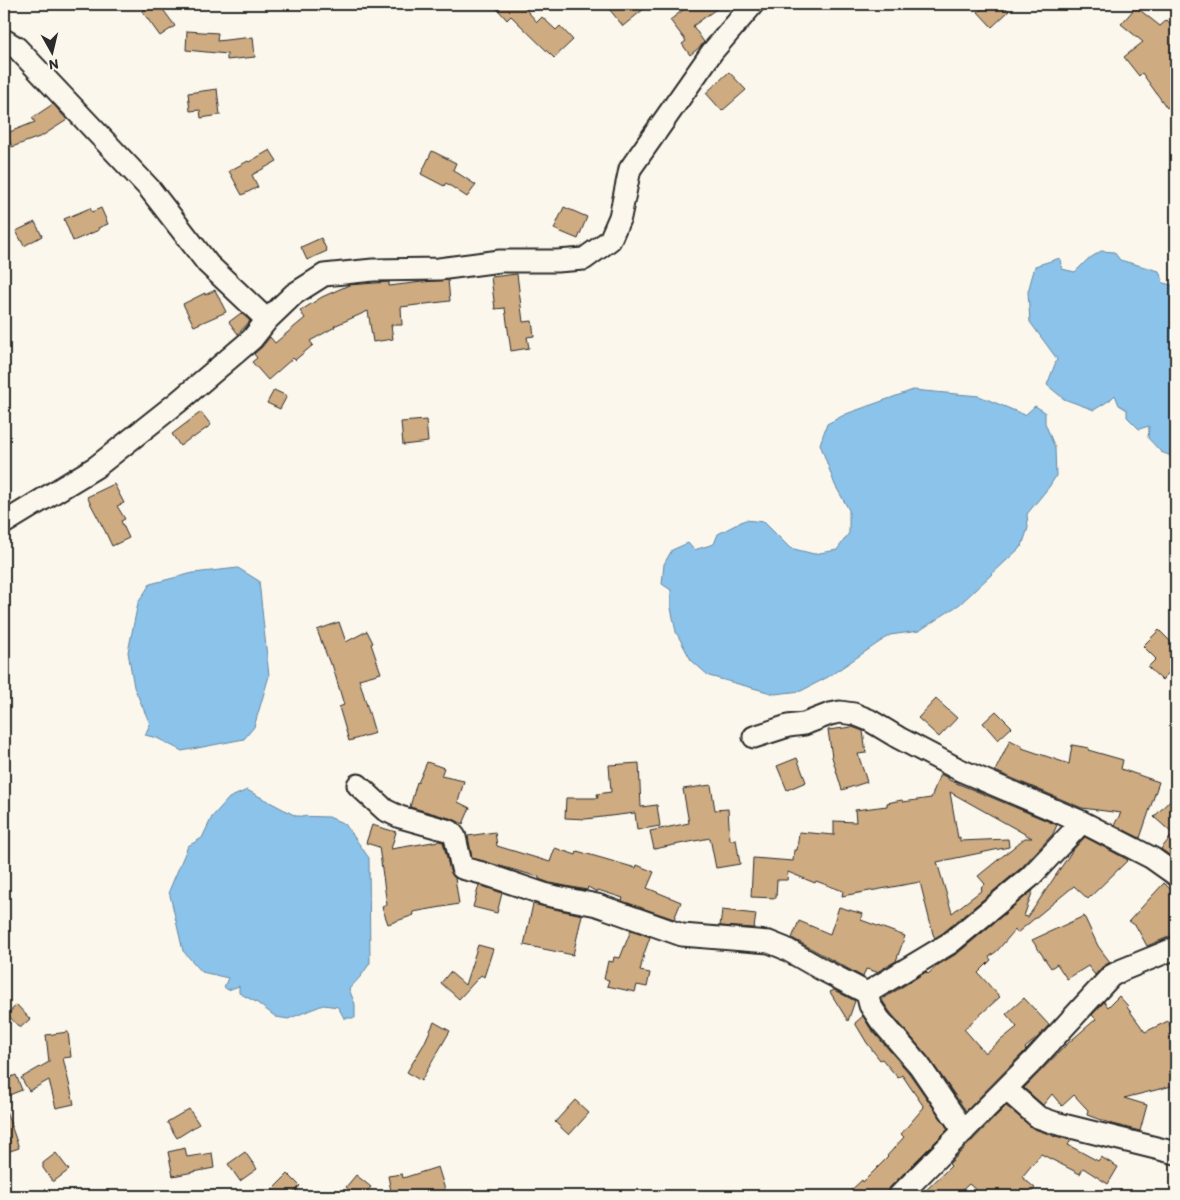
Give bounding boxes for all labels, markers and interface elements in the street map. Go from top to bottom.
north arrow [28,28,78,78]
text: N [48,55,60,73]

